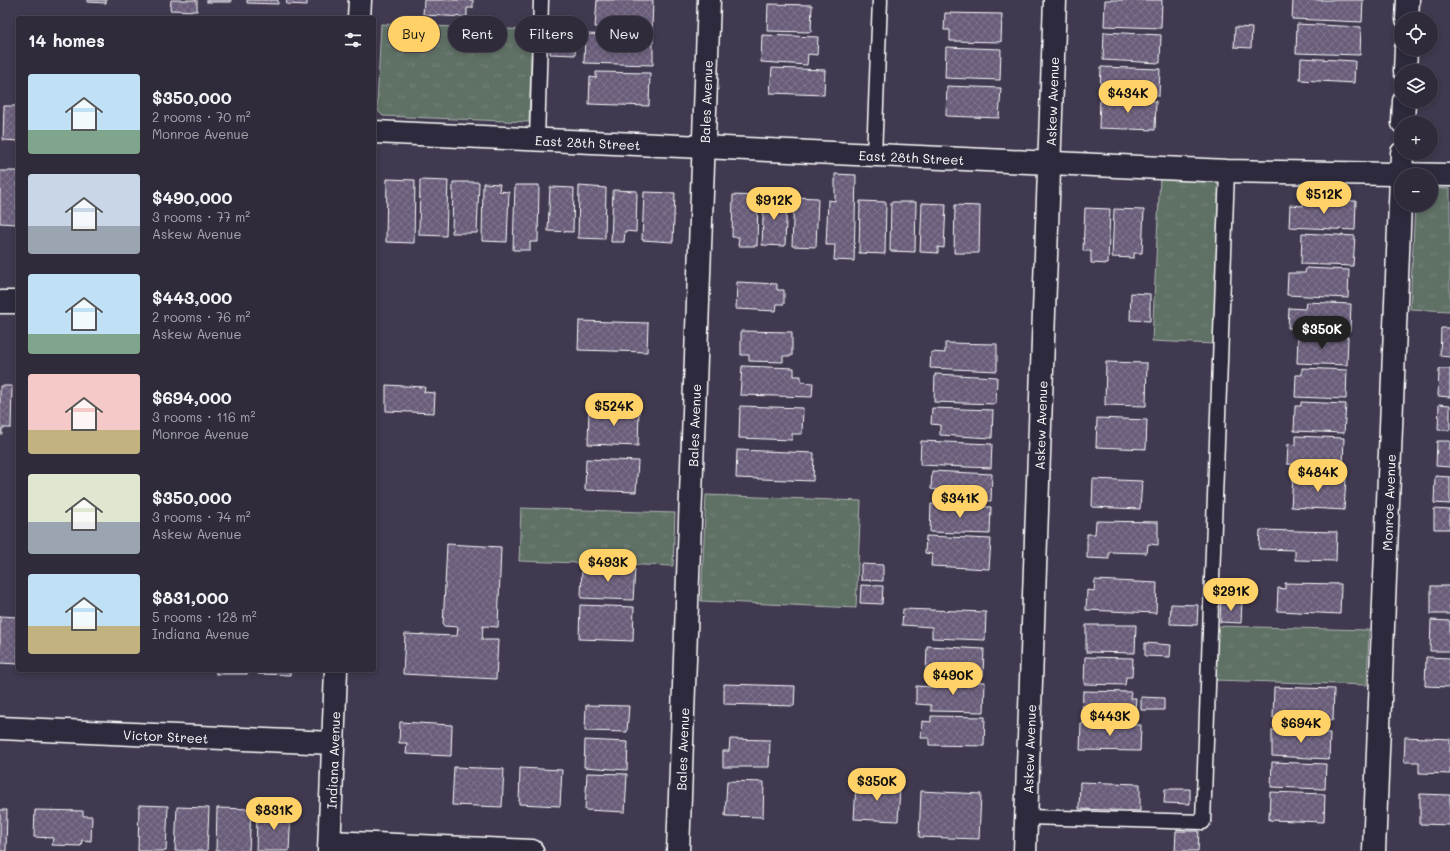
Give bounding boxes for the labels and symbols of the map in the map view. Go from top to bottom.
street label: Askew Avenue [1041,56,1061,147]
street label: Bales Avenue [695,60,715,143]
pin: $434K [1100,80,1156,114]
street label: East 28th Street [535,131,641,153]
street label: East 28th Street [858,146,965,167]
pin: $512K [1296,181,1352,215]
pin: $912K [746,187,802,221]
pin: $350K [1294,316,1350,350]
street label: Askew Avenue [1030,380,1050,470]
street label: Bales Avenue [684,383,704,467]
pin: $524K [586,393,642,427]
street label: Monroe Avenue [1378,454,1398,551]
pin: $484K [1290,459,1346,493]
pin: $341K [932,485,988,519]
pin: $493K [580,549,636,583]
pin: $291K [1203,578,1259,612]
pin: $490K [925,662,981,696]
pin: $443K [1082,703,1138,737]
street label: Askew Avenue [1019,704,1039,794]
street label: Bales Avenue [672,707,692,791]
pin: $694K [1273,710,1329,744]
street label: Indiana Avenue [322,711,343,809]
street label: Victor Street [123,725,209,746]
pin: $350K [849,768,905,802]
pin: $831K [246,797,302,831]

